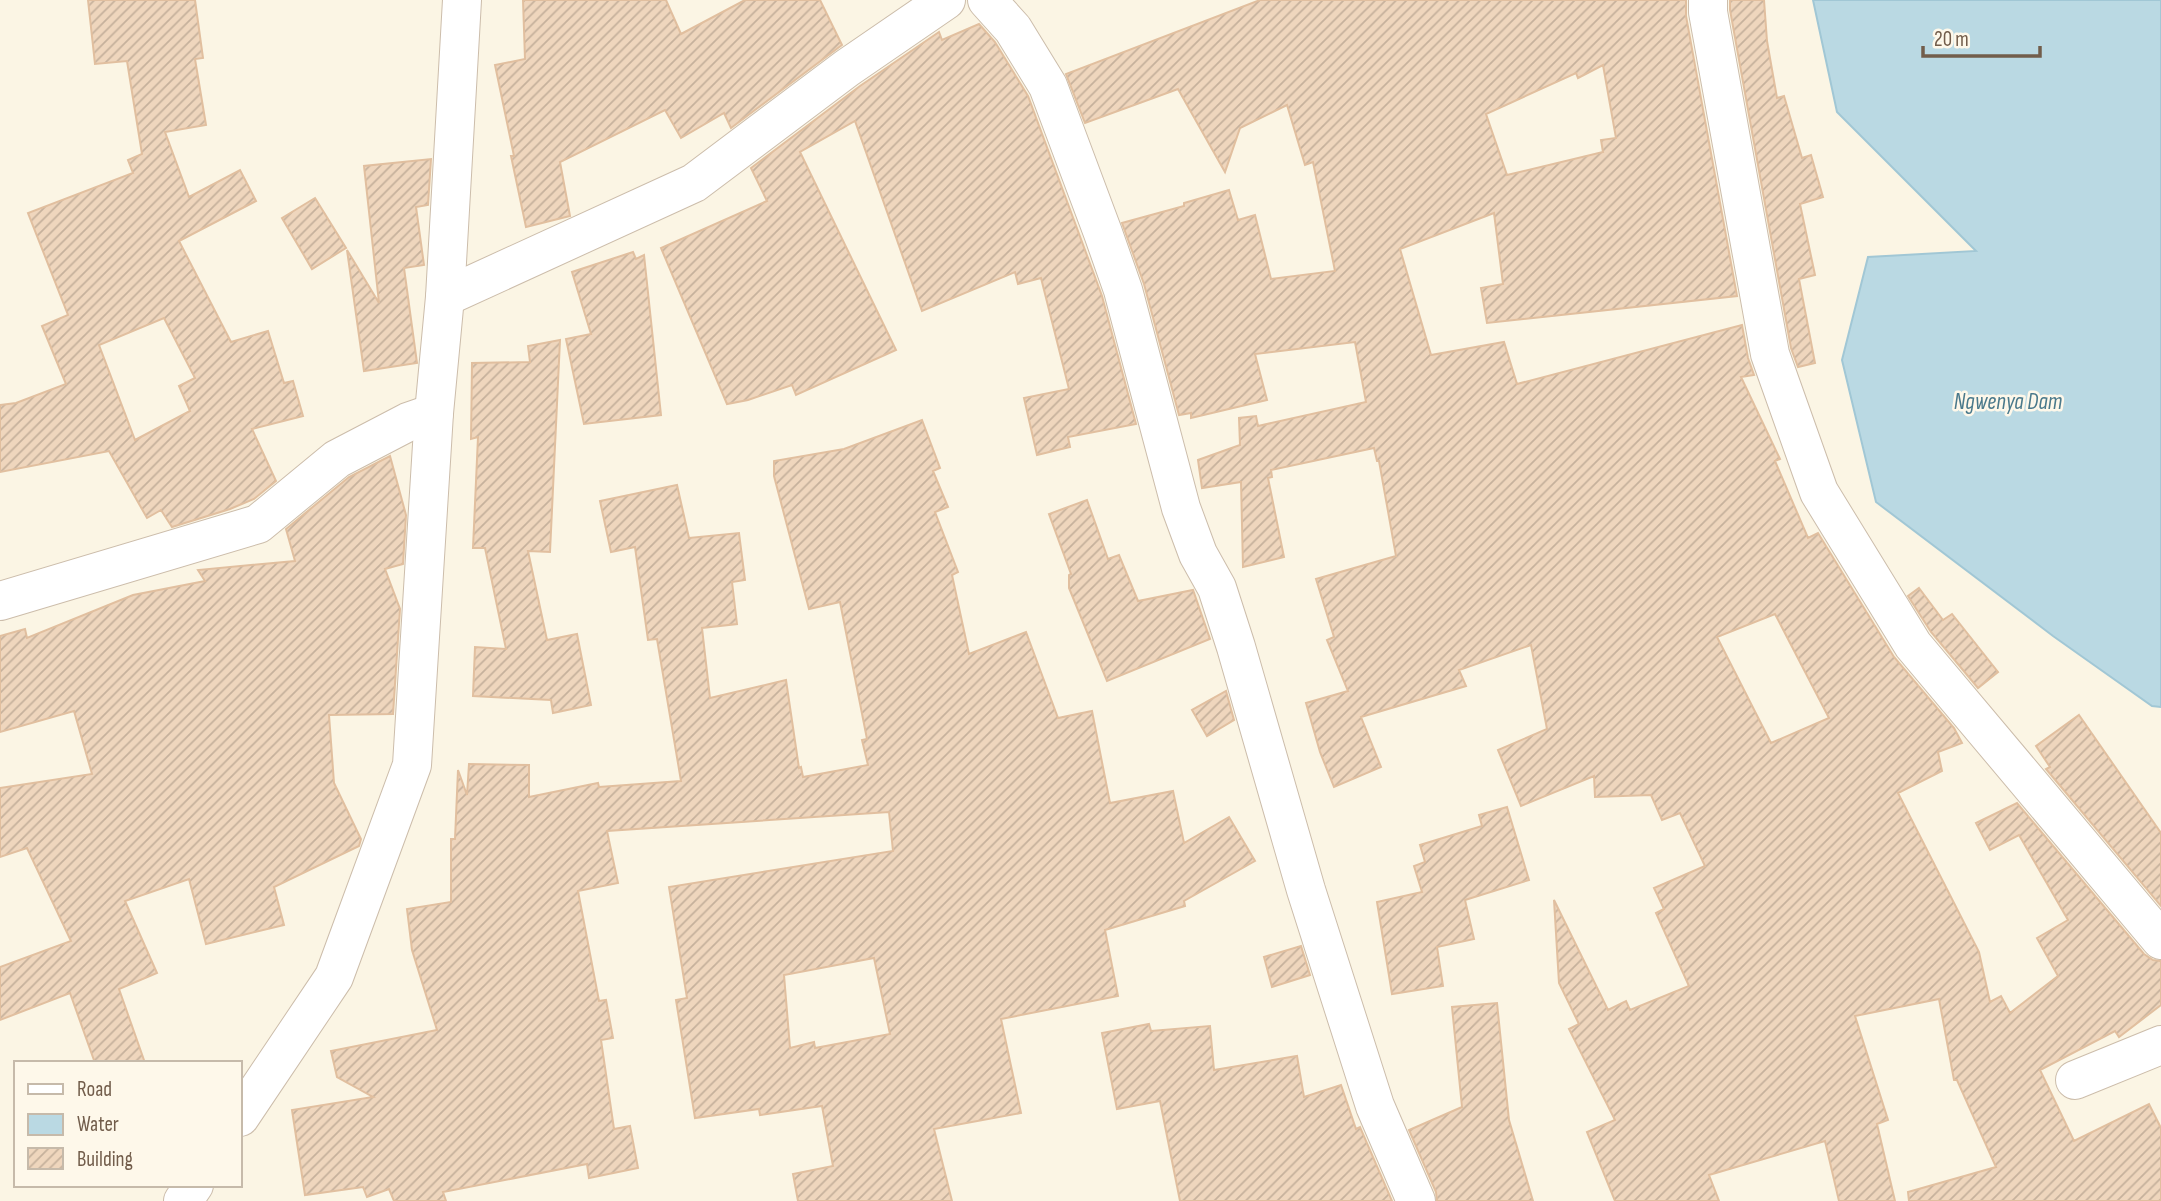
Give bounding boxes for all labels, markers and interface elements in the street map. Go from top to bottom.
scale bar [1923,14,2040,58]
text: 20 m [1934,27,1969,52]
water label: Ngwenya Dam [1954,388,2063,416]
legend [14,1061,242,1187]
text: Road [77,1077,112,1102]
text: Water [77,1112,119,1137]
text: Building [77,1147,133,1172]

